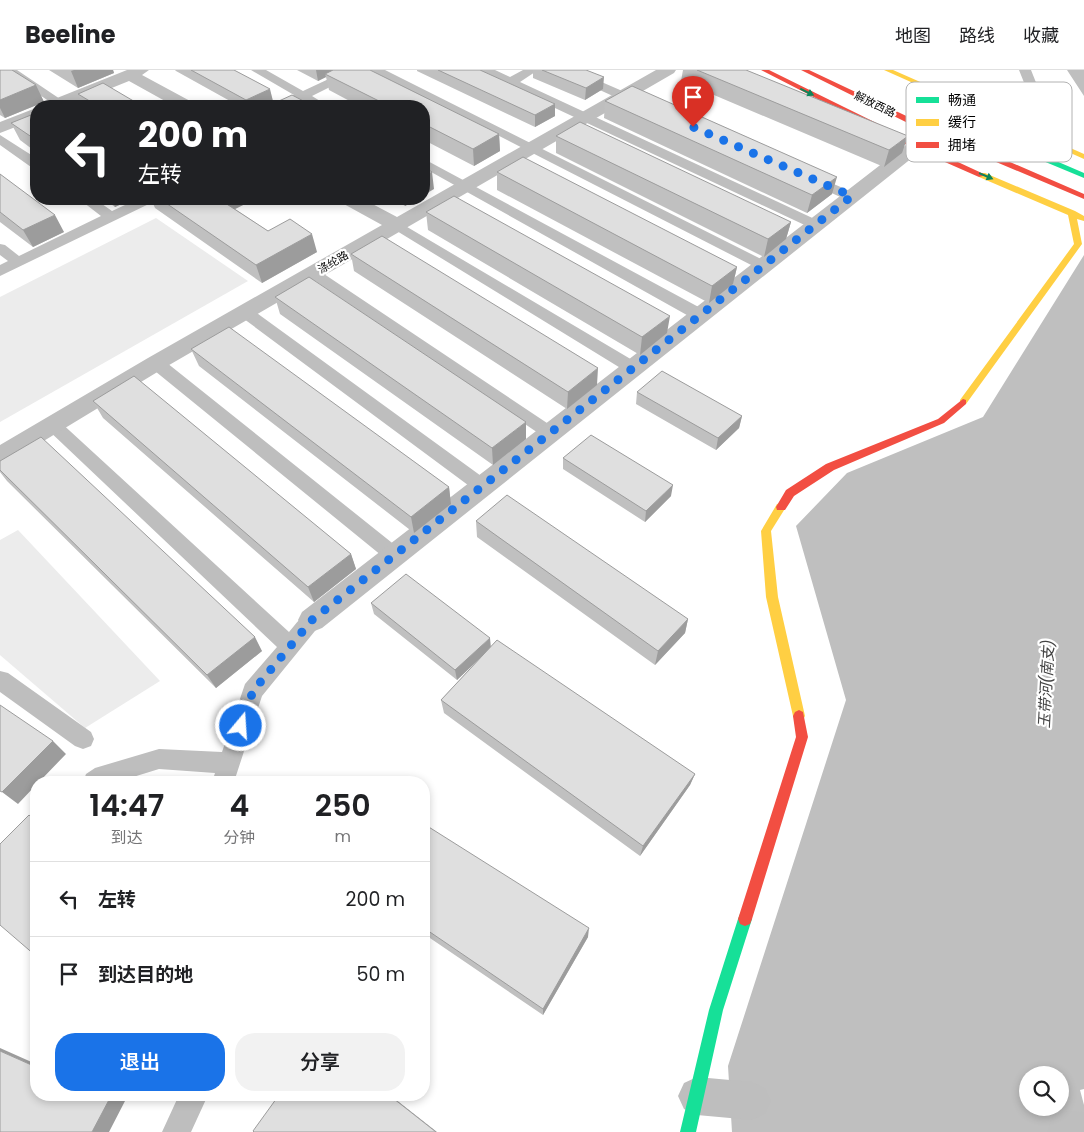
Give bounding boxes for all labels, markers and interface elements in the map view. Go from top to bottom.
text: Beeline [25,18,116,51]
text: 地图 [895,23,931,48]
text: 路线 [959,23,995,48]
text: 收藏 [1023,23,1059,48]
pin [672,76,714,127]
legend [906,82,1072,162]
icon: arrive [679,83,707,111]
street label: 解放西路 [852,87,898,121]
one-way arrow [800,88,814,96]
text: 畅通 [948,90,976,110]
text: 200 m [138,110,248,159]
text: 缓行 [948,112,976,132]
icon: left [55,120,120,185]
text: 拥堵 [948,135,976,155]
text: 左转 [138,159,182,190]
one-way arrow [979,173,993,181]
street label: 涤纶路 [315,247,351,277]
water label: 玉带河(南支) [1033,639,1059,729]
position arrow [214,699,266,751]
text: 14:47 [89,784,164,827]
text: 4 [230,784,249,827]
text: 250 [315,784,371,827]
text: m [334,825,351,848]
text: 到达 [111,826,143,849]
text: 分钟 [223,826,255,849]
icon: left [55,885,83,913]
text: 左转 [98,886,136,913]
text: 200 m [346,886,405,913]
icon: arrive [55,960,83,988]
text: 到达目的地 [98,961,193,988]
text: 50 m [356,961,405,988]
button: 退出 [55,1033,225,1091]
button: 分享 [235,1033,405,1091]
map controls [1019,1066,1069,1116]
button: search [1019,1066,1069,1116]

